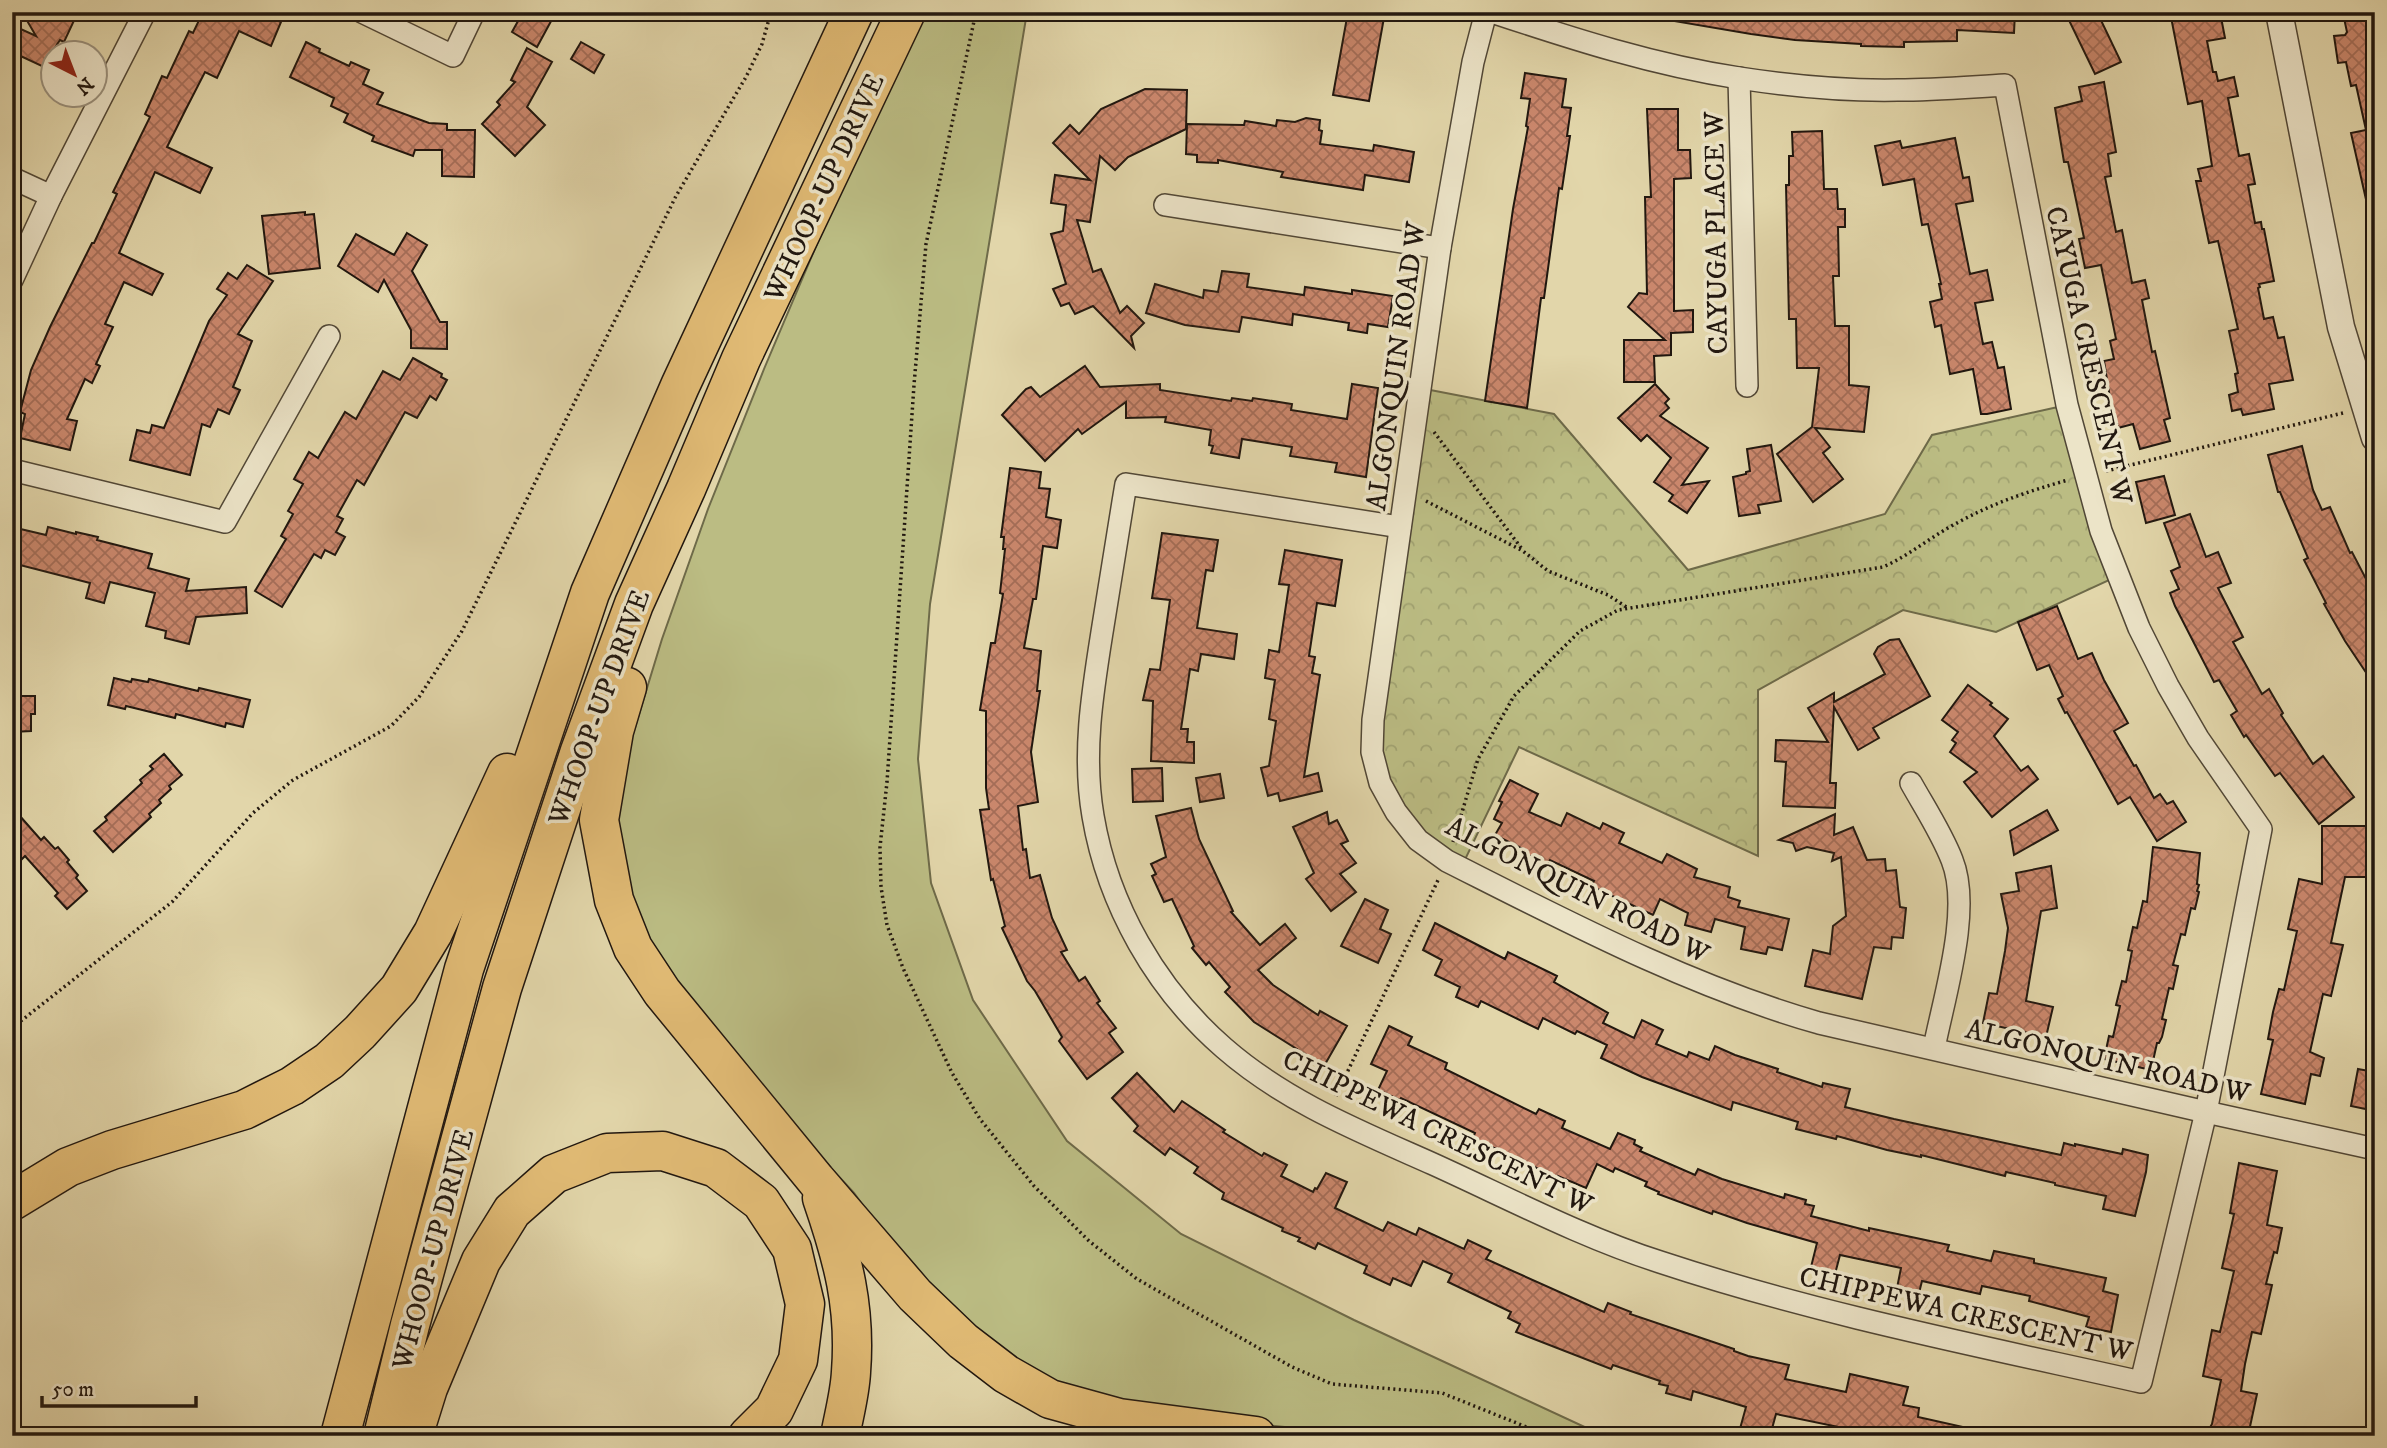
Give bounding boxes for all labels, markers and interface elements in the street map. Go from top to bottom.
north arrow [38,38,108,108]
street label: WHOOP-UP DRIVE [756,68,893,308]
text: N [71,72,98,100]
street label: CAYUGA PLACE W [1697,111,1736,355]
street label: CAYUGA CRESCENT W [2037,203,2140,508]
street label: ALGONQUIN ROAD W [1359,219,1434,513]
street label: WHOOP-UP DRIVE [540,585,658,831]
street label: ALGONQUIN ROAD W [1440,809,1715,972]
street label: ALGONQUIN ROAD W [1962,1012,2254,1111]
street label: CHIPPEWA CRESCENT W [1277,1042,1598,1223]
street label: WHOOP-UP DRIVE [384,1125,482,1375]
street label: CHIPPEWA CRESCENT W [1796,1259,2136,1370]
scale bar [42,1364,196,1408]
text: 50 m [52,1377,94,1403]

